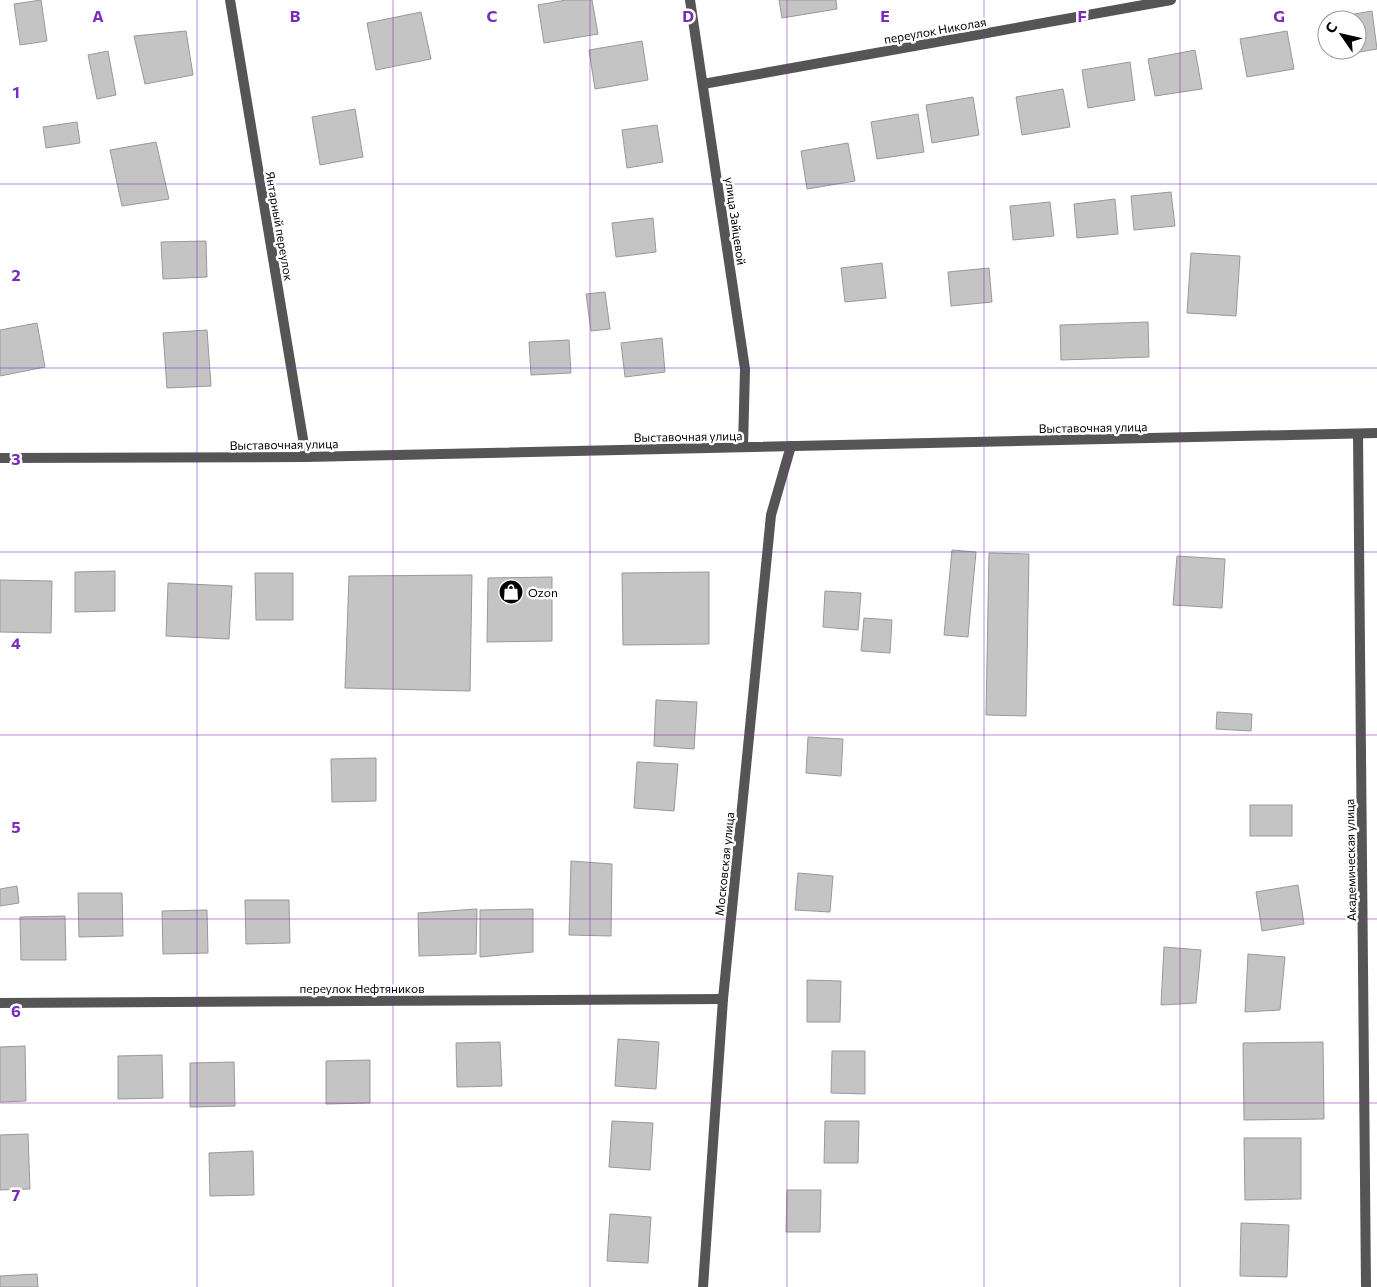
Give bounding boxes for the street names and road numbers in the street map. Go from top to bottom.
street label: переулок Николая [883,14,987,46]
street label: Янтарный переулок [263,170,297,283]
street label: улица Зайцевой [723,176,749,266]
street label: Выставочная улица [1039,419,1147,435]
street label: Выставочная улица [634,428,742,444]
street label: Выставочная улица [230,436,338,452]
street label: Академическая улица [1342,799,1358,921]
street label: Московская улица [712,811,736,917]
street label: переулок Нефтяников [299,981,425,995]

